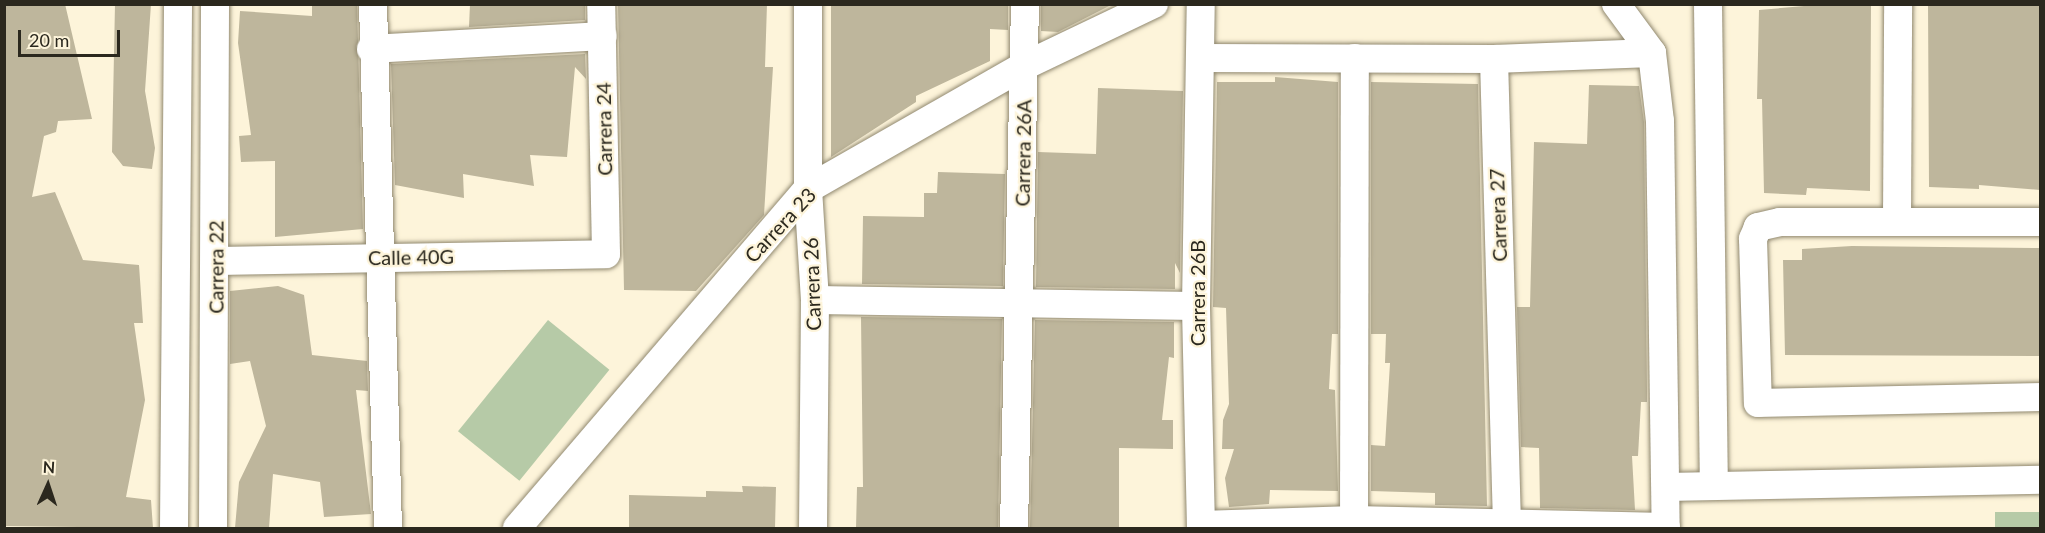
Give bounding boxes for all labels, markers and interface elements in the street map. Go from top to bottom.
scale bar [21,18,123,56]
text: 20 m [29,29,69,51]
street label: Carrera 24 [591,82,617,176]
street label: Carrera 26A [1010,99,1036,207]
street label: Carrera 27 [1484,168,1512,262]
street label: Carrera 23 [739,183,821,267]
street label: Carrera 22 [204,220,228,314]
street label: Carrera 26 [798,237,826,331]
street label: Carrera 26B [1185,240,1209,346]
street label: Calle 40G [368,244,454,270]
north arrow [18,455,78,515]
text: N [42,457,56,476]

